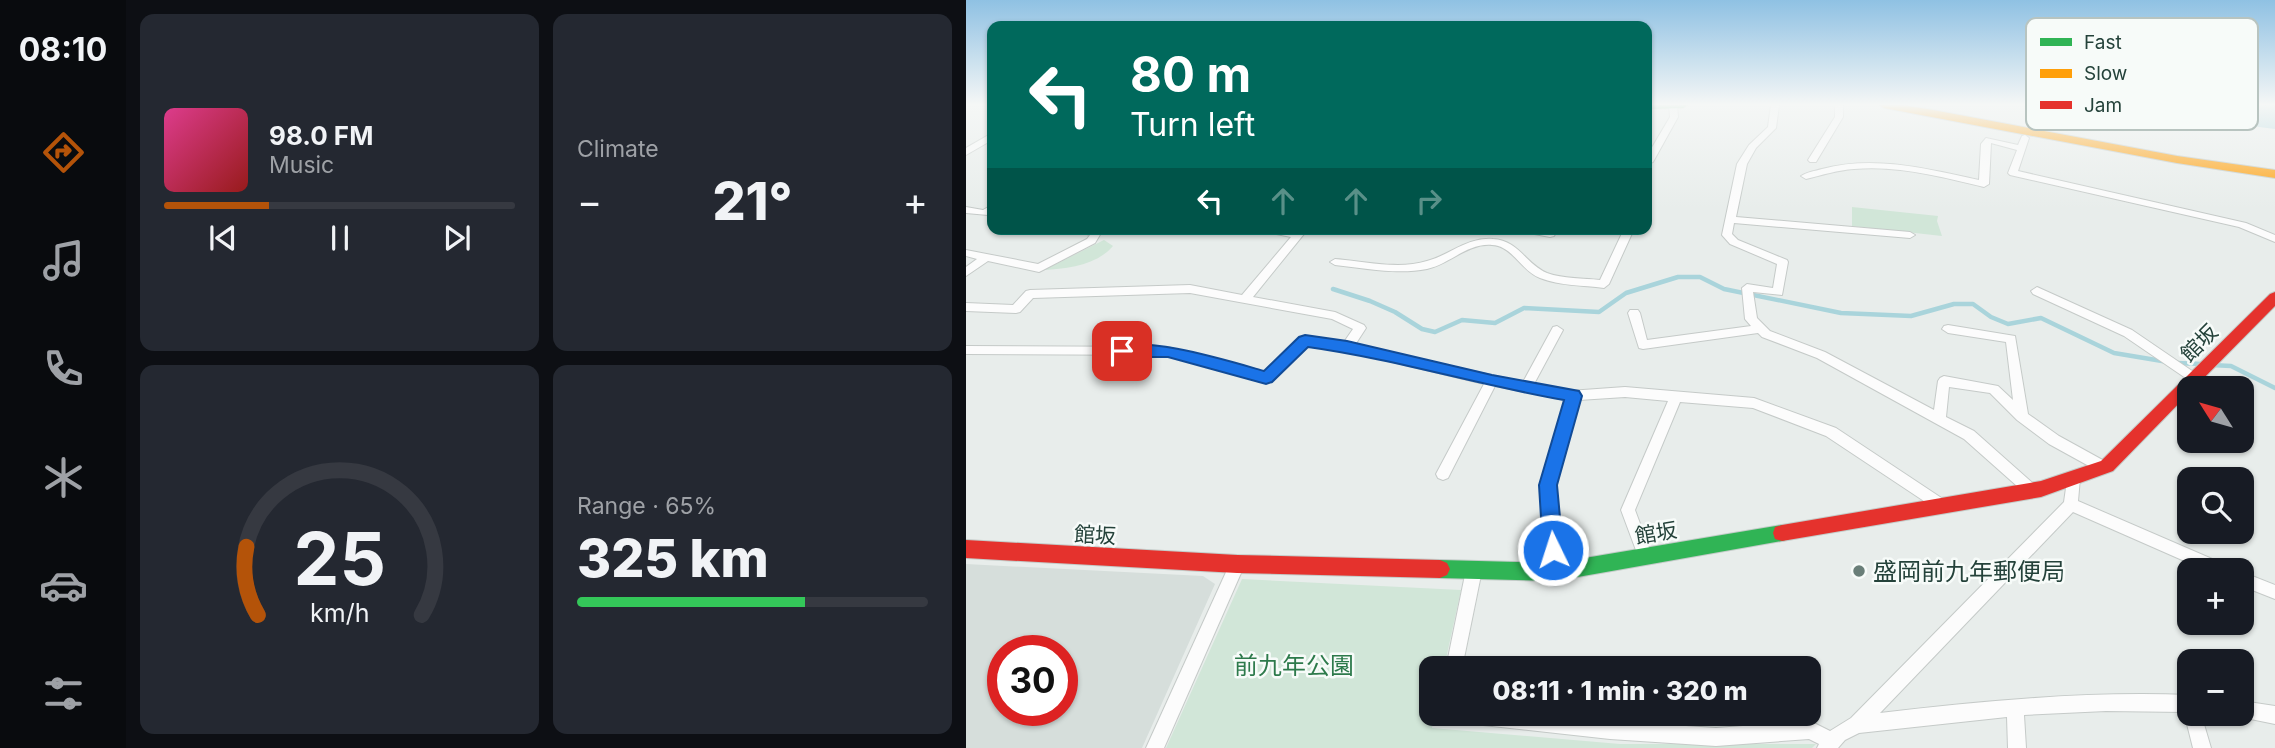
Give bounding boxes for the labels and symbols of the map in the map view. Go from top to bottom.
legend [2026,18,2258,130]
text: Fast [2084,31,2122,54]
text: Slow [2084,62,2127,85]
text: Jam [2084,94,2122,117]
street label: 館坂 [2175,319,2223,367]
pin [1092,321,1152,381]
north arrow [2177,376,2254,453]
position arrow [1516,513,1590,587]
street label: 館坂 [1633,517,1679,549]
street label: 館坂 [1073,521,1117,549]
place label: 盛岡前九年郵便局 [1873,557,2065,586]
marker: 盛岡前九年郵便局 [1851,563,1867,579]
speed limit sign: 30 [987,635,1078,726]
park label: 前九年公園 [1234,651,1354,680]

